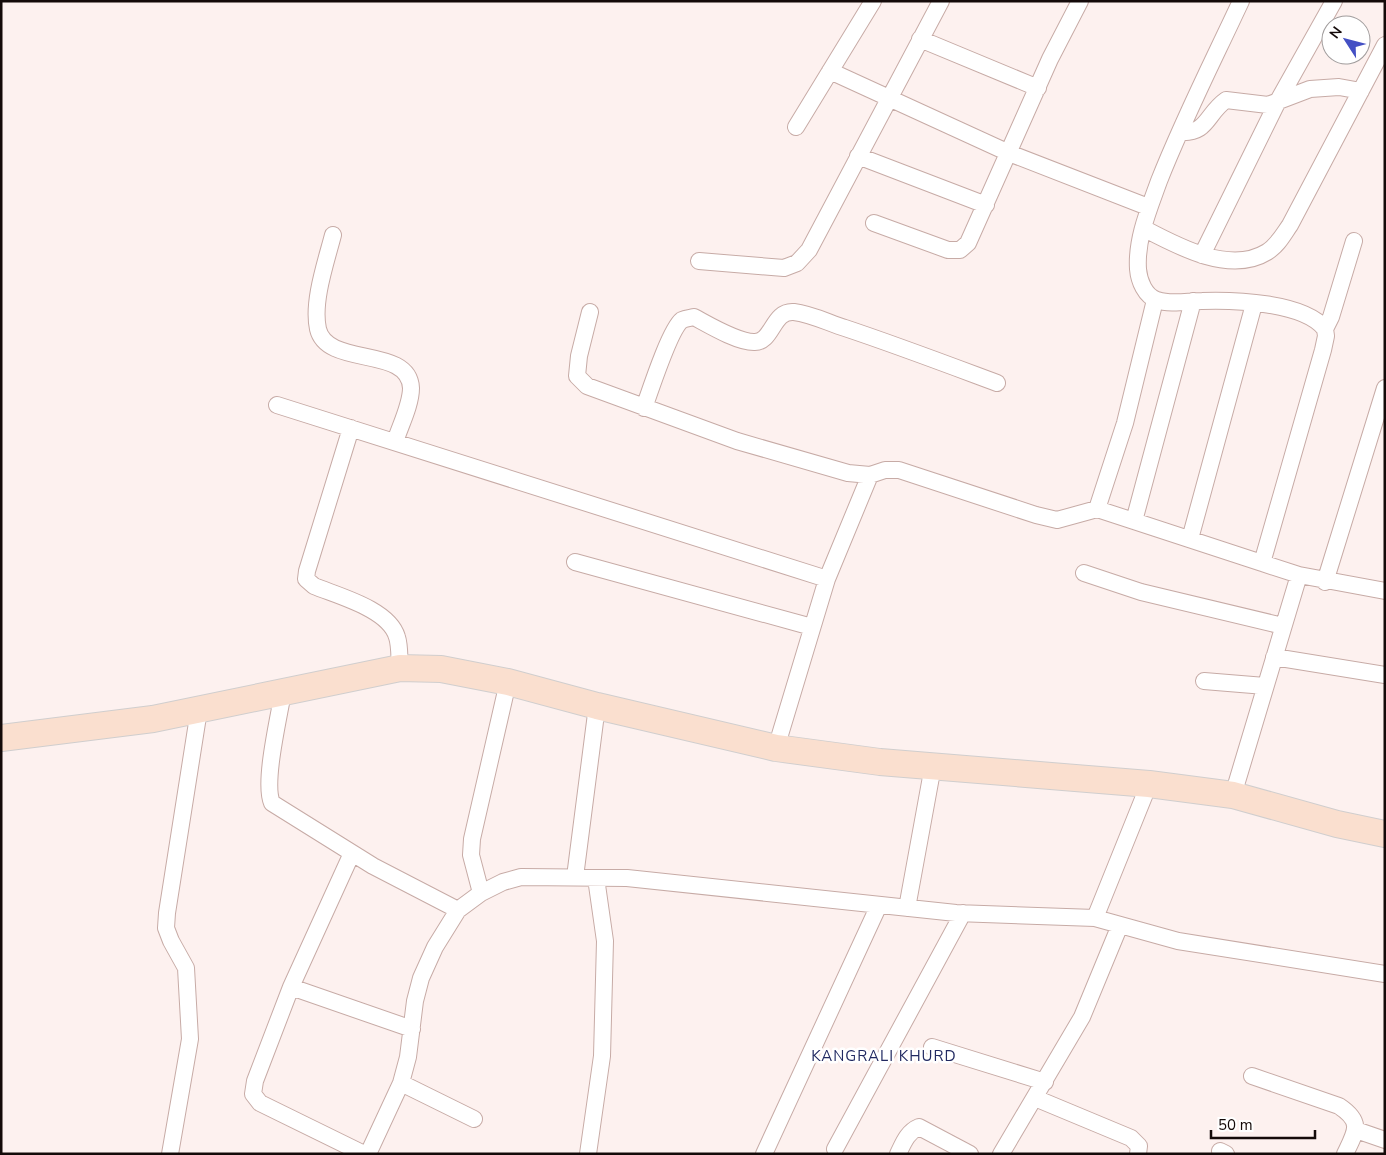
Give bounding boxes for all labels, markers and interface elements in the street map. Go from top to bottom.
north arrow [1321,15,1371,65]
text: N [1325,23,1347,42]
district label: KANGRALI KHURD [811,1046,957,1066]
scale bar [1211,1108,1315,1140]
text: 50 m [1218,1115,1253,1135]

